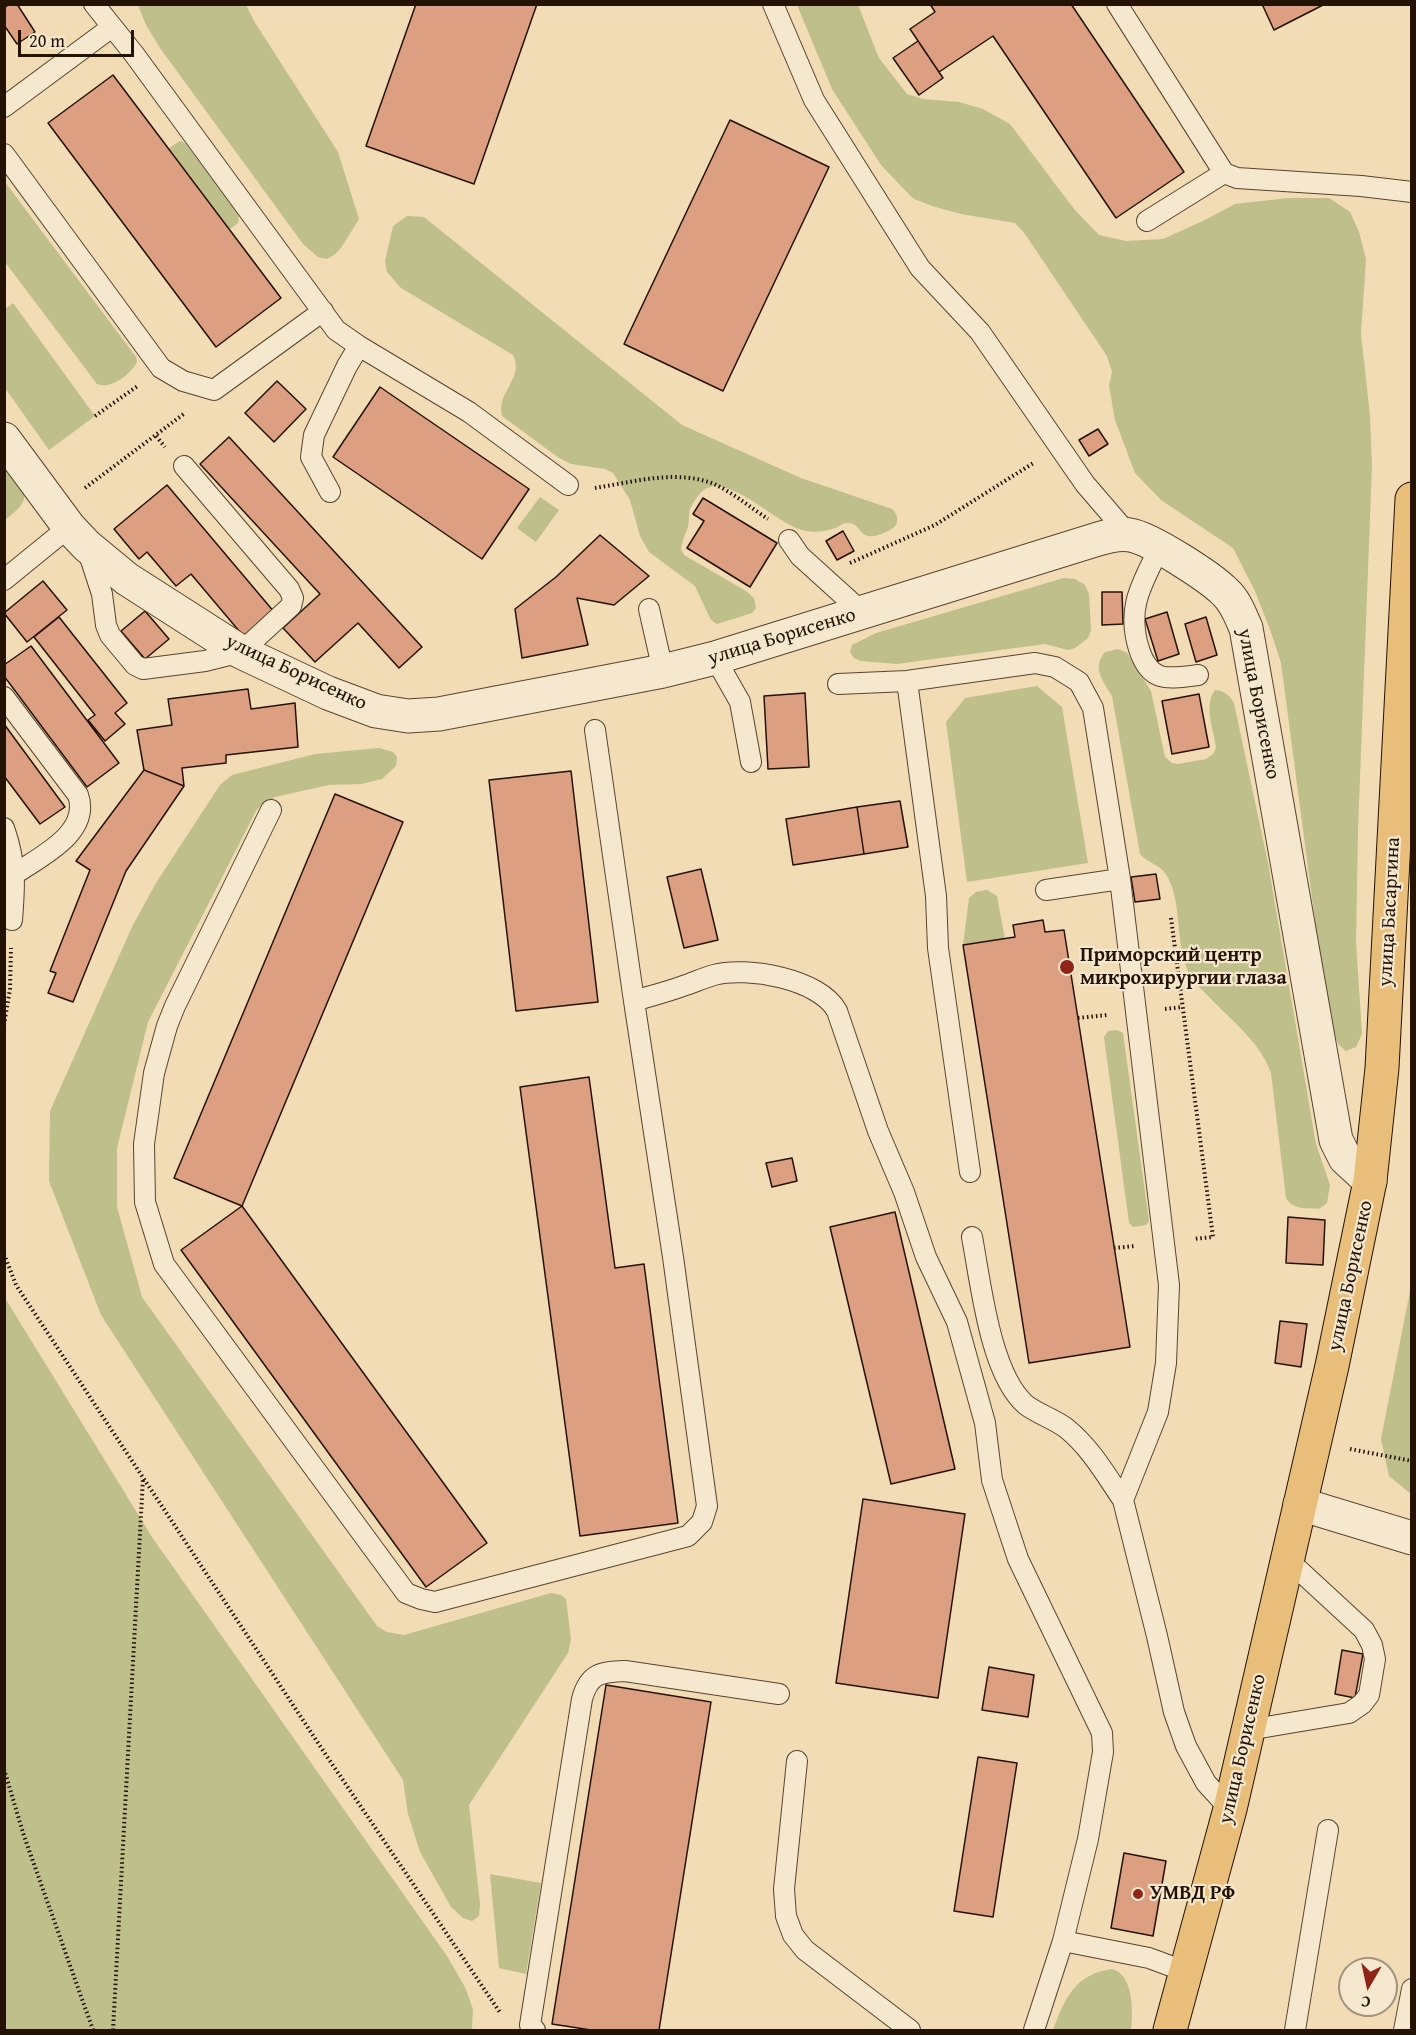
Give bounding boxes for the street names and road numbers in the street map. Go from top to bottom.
street label: улица Борисенко [705,603,859,671]
street label: улица Борисенко [1232,627,1284,781]
street label: улица Борисенко [222,630,370,716]
street label: улица Басаргина [1374,837,1406,987]
street label: улица Борисенко [1323,1199,1379,1353]
street label: улица Борисенко [1214,1672,1272,1826]

